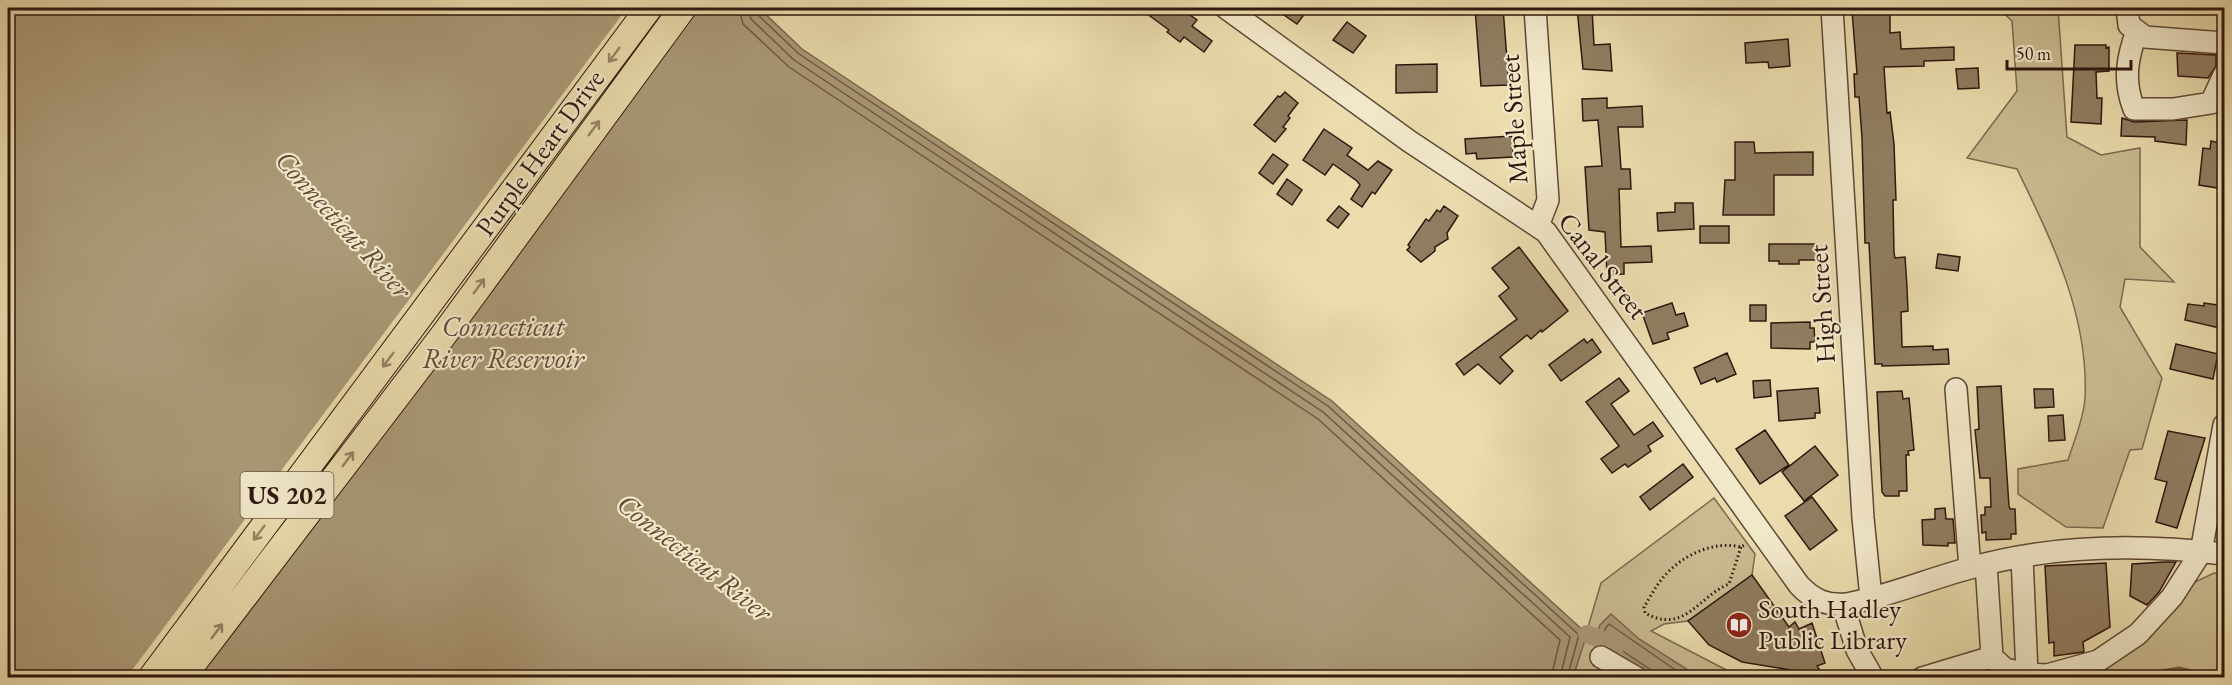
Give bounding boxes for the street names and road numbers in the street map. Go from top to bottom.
street label: Maple Street [1491,53,1535,185]
street label: Purple Heart Drive [467,62,612,243]
street label: Canal Street [1551,205,1656,327]
street label: High Street [1800,243,1843,365]
road number: US 202 [240,472,334,518]

